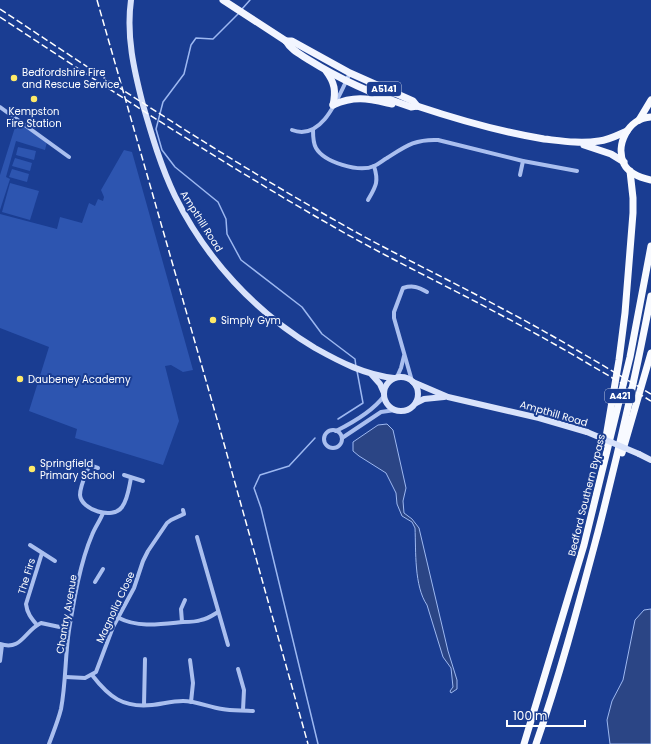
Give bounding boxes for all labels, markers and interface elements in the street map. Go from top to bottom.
place label: Bedfordshire Fire and Rescue Service [22,65,120,92]
marker: Bedfordshire Fire and Rescue Service [9,73,19,83]
road number: A5141 [367,82,401,96]
marker: Kempston Fire Station [29,94,39,104]
place label: Kempston Fire Station [6,104,62,131]
street label: Ampthill Road [177,188,226,255]
place label: Simply Gym [221,313,281,328]
marker: Simply Gym [208,315,218,325]
place label: Daubeney Academy [28,372,131,387]
marker: Daubeney Academy [15,374,25,384]
road number: A421 [605,389,635,403]
street label: Ampthill Road [518,397,590,430]
street label: Bedford Southern Bypass [564,432,609,558]
place label: Springfield Primary School [40,456,115,483]
marker: Springfield Primary School [27,464,37,474]
street label: The Firs [14,556,39,596]
street label: Magnolia Close [92,569,139,645]
street label: Chantry Avenue [52,573,81,655]
scale bar [507,702,585,728]
text: 100 m [513,707,547,724]

